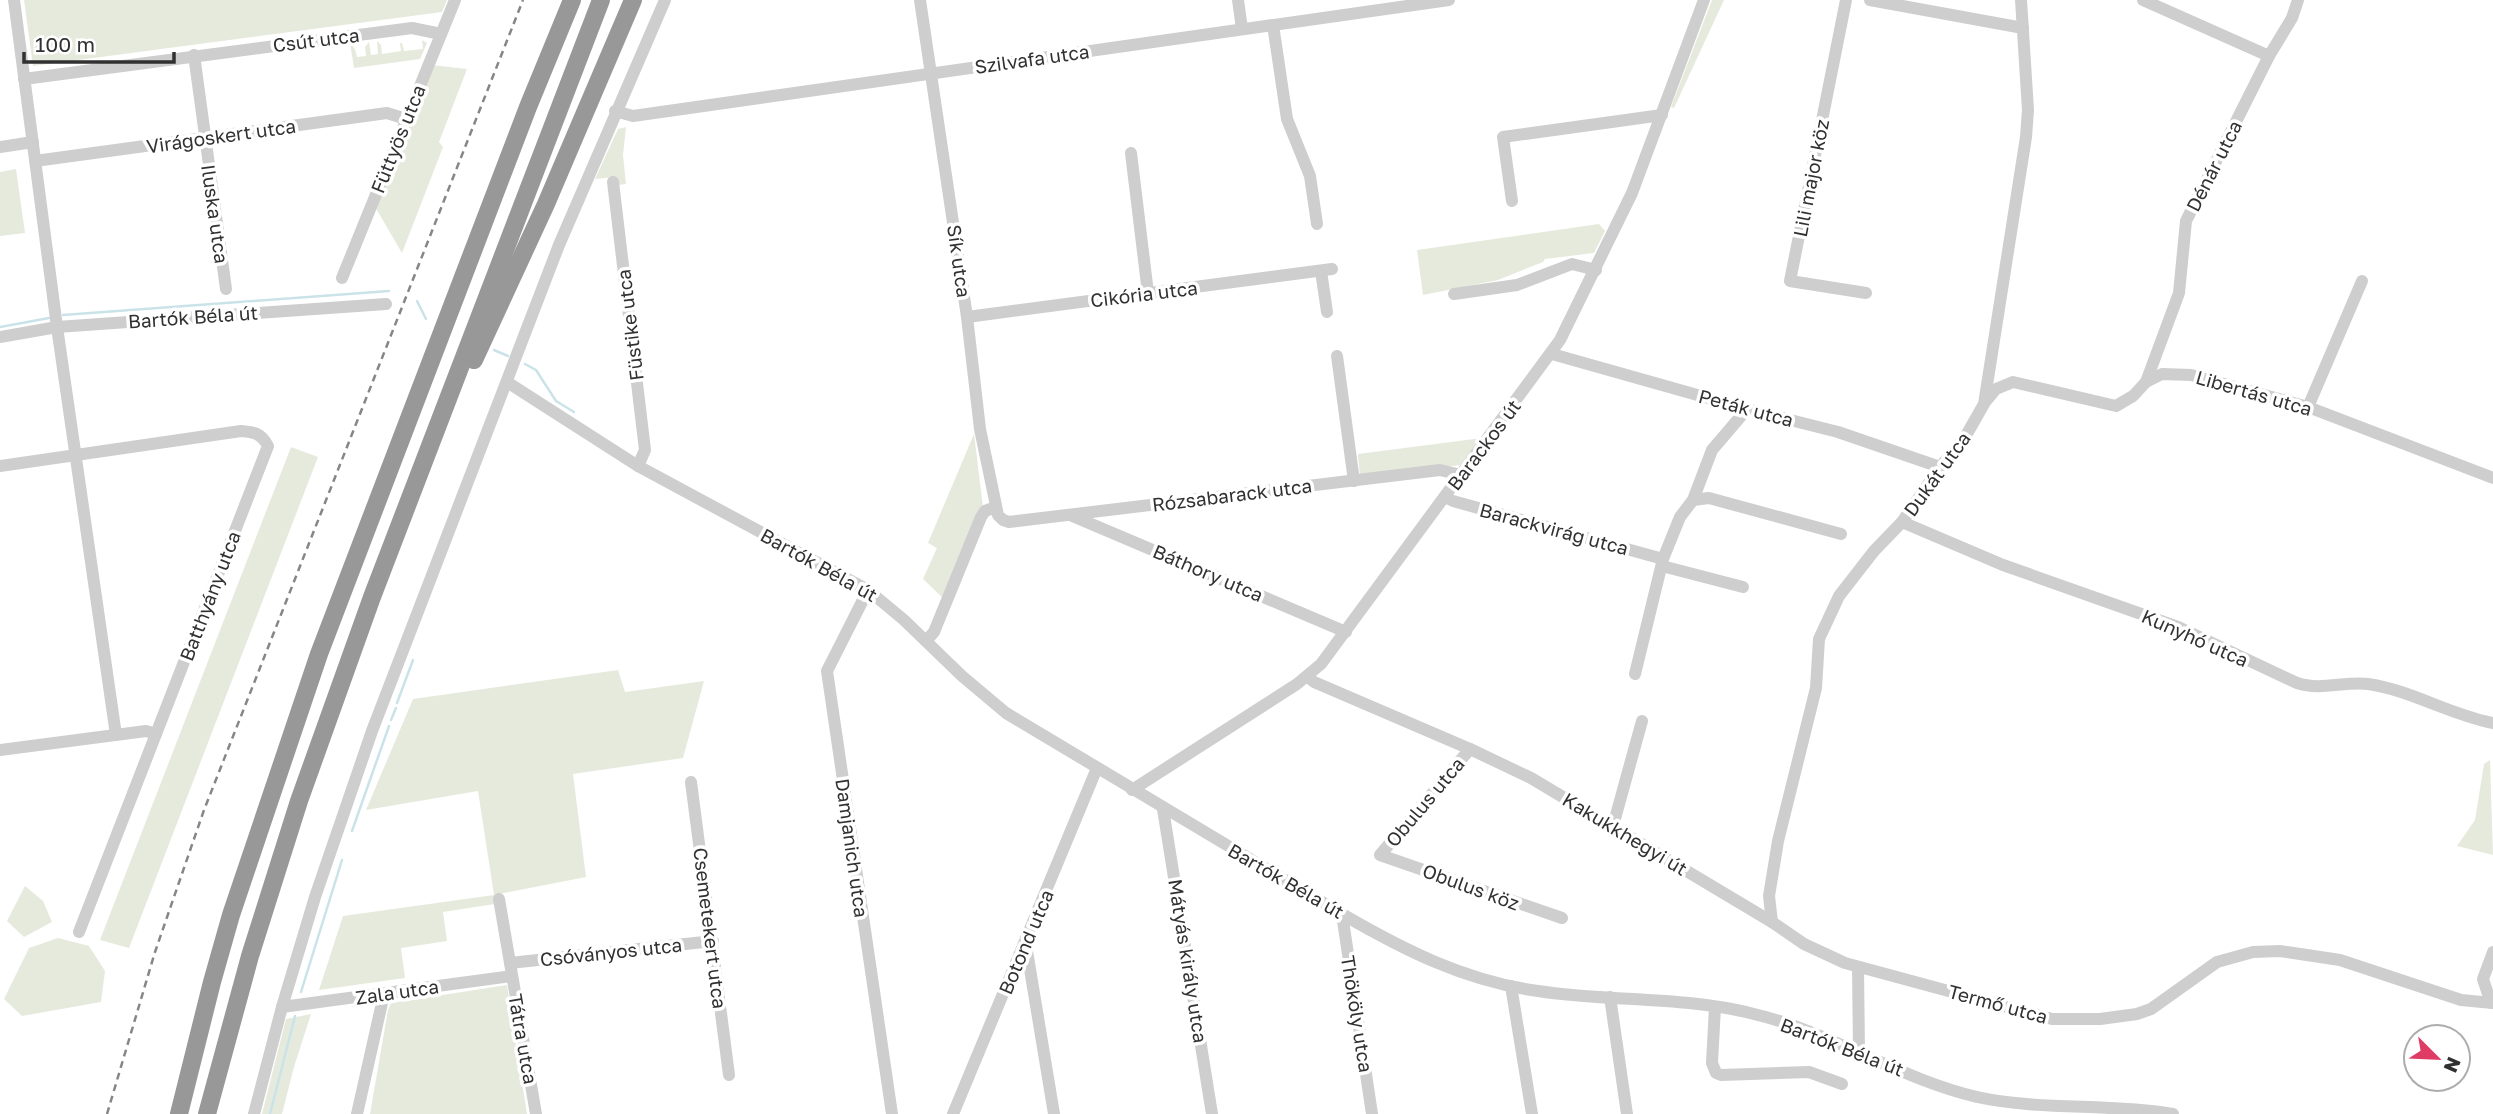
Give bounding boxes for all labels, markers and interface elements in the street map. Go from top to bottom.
scale bar [24,21,175,65]
street label: Csút utca [271,23,361,56]
text: 100 m [35,31,95,57]
street label: Szilvafa utca [973,39,1091,78]
street label: Füttyös utca [365,81,430,196]
street label: Virágoskert utca [145,114,297,157]
street label: Dénár utca [2181,116,2246,215]
street label: Lili major köz [1788,117,1833,239]
street label: Iluska utca [197,163,234,265]
street label: Sík utca [943,223,976,299]
street label: Füstike utca [611,268,648,382]
street label: Cikória utca [1089,276,1199,311]
street label: Bartók Béla út [127,300,259,333]
street label: Libertás utca [2193,365,2315,420]
street label: Peták utca [1696,384,1796,431]
street label: Barackos út [1442,395,1525,495]
street label: Dukát utca [1898,427,1975,520]
street label: Rózsabarack utca [1151,473,1313,516]
street label: Barackvirág utca [1477,498,1631,559]
street label: Bartók Béla út [757,523,882,606]
street label: Batthyány utca [174,528,245,664]
street label: Báthory utca [1150,539,1267,606]
street label: Kunyhó utca [2138,604,2252,671]
street label: Obulus utca [1381,752,1469,851]
street label: Damjanich utca [831,777,874,919]
street label: Kakukkhegyi út [1559,787,1692,880]
street label: Bartók Béla út [1224,838,1348,923]
street label: Csemetekert utca [689,846,732,1010]
street label: Obulus köz [1420,858,1523,915]
street label: Mátyás király utca [1164,877,1213,1044]
street label: Botond utca [993,886,1058,998]
street label: Csóványos utca [539,933,683,970]
street label: Thököly utca [1337,954,1378,1074]
street label: Zala utca [354,974,440,1009]
street label: Termő utca [1946,979,2050,1028]
street label: Tátra utca [504,992,543,1086]
street label: Bartók Béla út [1777,1012,1907,1081]
north arrow [2402,1023,2472,1093]
text: N [2440,1054,2466,1076]

